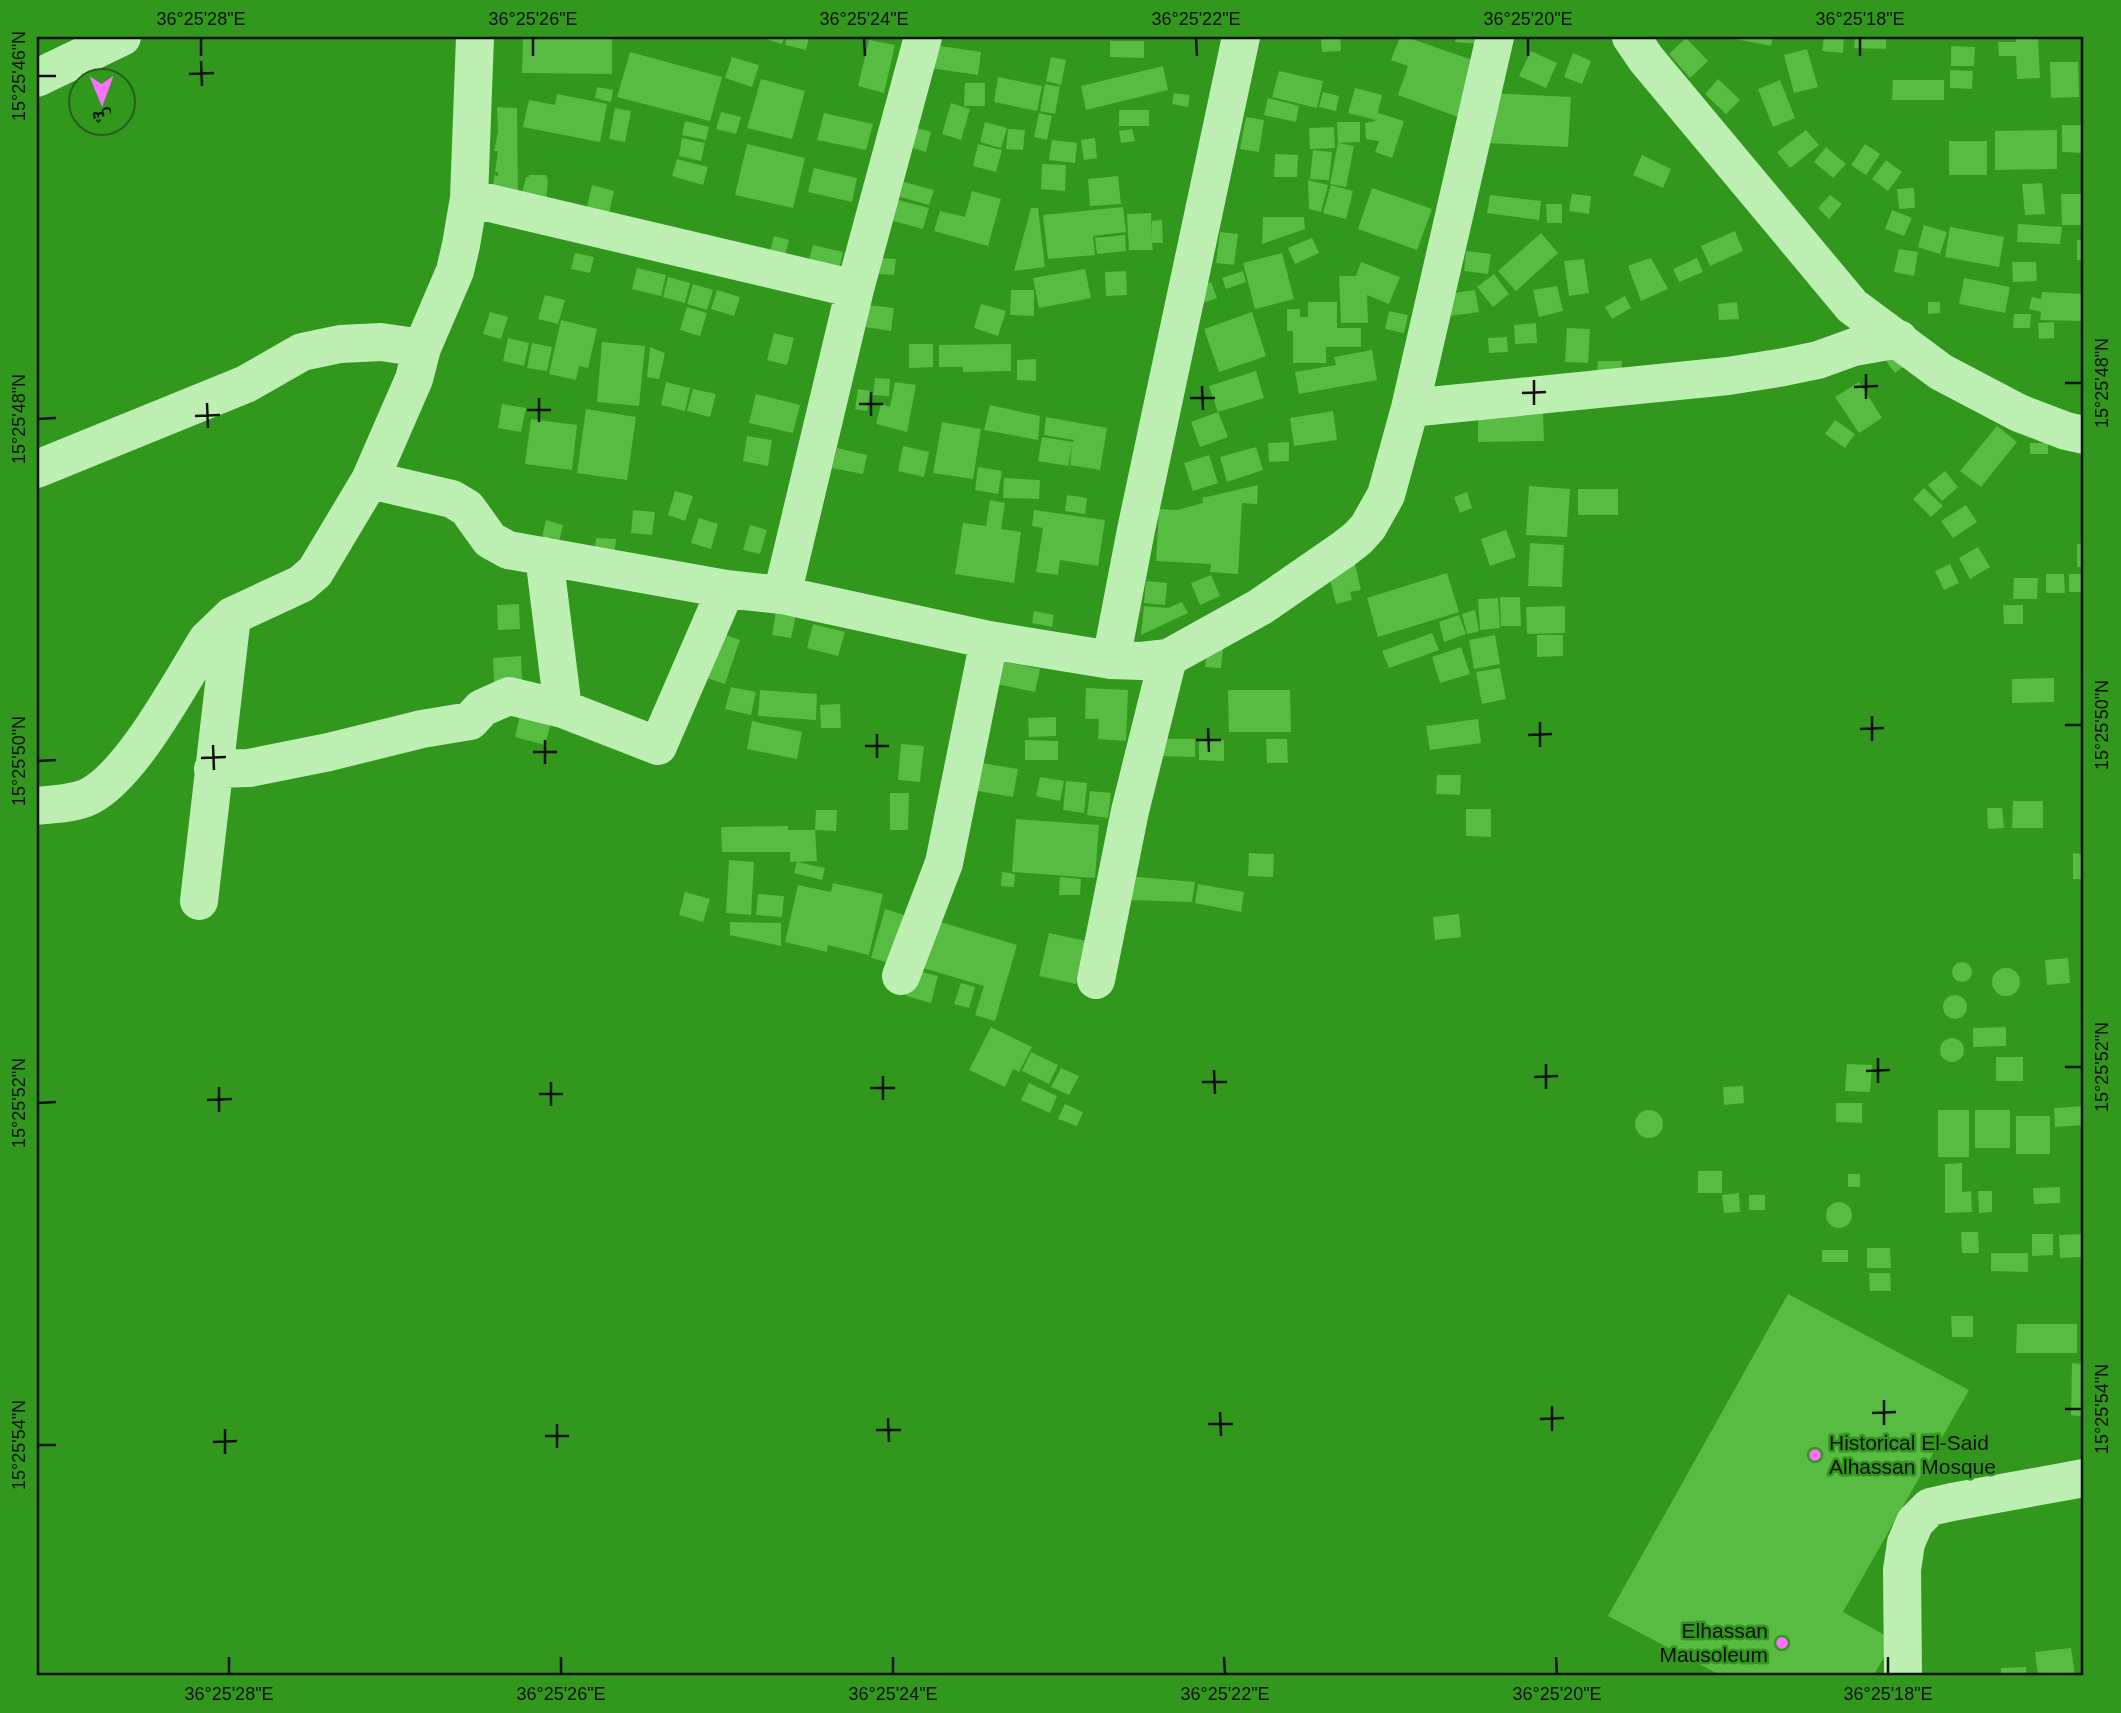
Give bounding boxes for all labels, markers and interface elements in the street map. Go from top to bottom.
text: 36°25'28"E [156,9,246,29]
text: 36°25'26"E [488,9,578,29]
text: 36°25'24"E [819,9,909,29]
text: 36°25'22"E [1151,9,1241,29]
text: 36°25'20"E [1483,9,1573,29]
text: 36°25'18"E [1815,9,1905,29]
text: 15°25'46"N [9,31,29,121]
north arrow [66,66,136,136]
text: ش [92,107,113,129]
text: 15°25'48"N [2092,338,2112,428]
text: 15°25'48"N [9,374,29,464]
text: 15°25'50"N [2092,680,2112,770]
text: 15°25'50"N [9,716,29,806]
text: 15°25'52"N [2092,1022,2112,1112]
text: 15°25'52"N [9,1058,29,1148]
text: 15°25'54"N [2092,1364,2112,1454]
text: 15°25'54"N [9,1400,29,1490]
place label: Historical El-Said Alhassan Mosque [1829,1431,1996,1478]
marker: Historical El-Said Alhassan Mosque [1807,1447,1823,1463]
place label: Elhassan Mausoleum [1659,1619,1768,1666]
marker: Elhassan Mausoleum [1774,1635,1790,1651]
text: 36°25'28"E [184,1684,274,1704]
text: 36°25'26"E [516,1684,606,1704]
text: 36°25'24"E [848,1684,938,1704]
text: 36°25'22"E [1180,1684,1270,1704]
text: 36°25'20"E [1512,1684,1602,1704]
text: 36°25'18"E [1843,1684,1933,1704]

